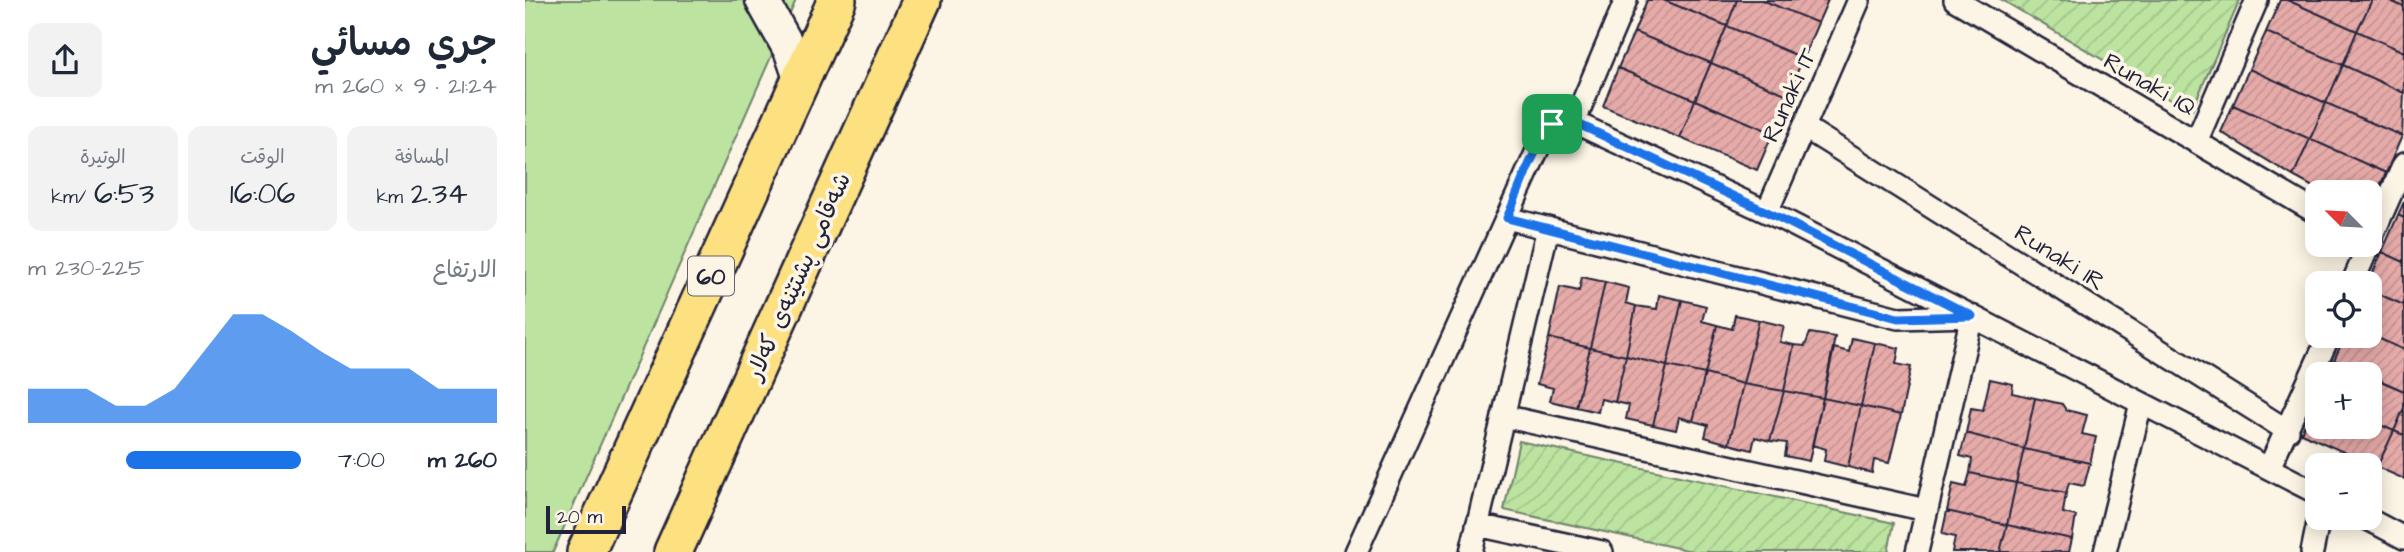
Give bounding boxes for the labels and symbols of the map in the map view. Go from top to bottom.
street label: Runaki 1T [1754,43,1826,148]
street label: Runaki 1Q [2097,45,2202,125]
pin [1522,94,1582,154]
street label: شەقامی پشتێنەی کەلار [737,167,860,387]
north arrow [2305,180,2382,257]
street label: Runaki 1R [2007,216,2112,299]
road number: 60 [688,256,734,296]
scale bar [546,503,627,535]

